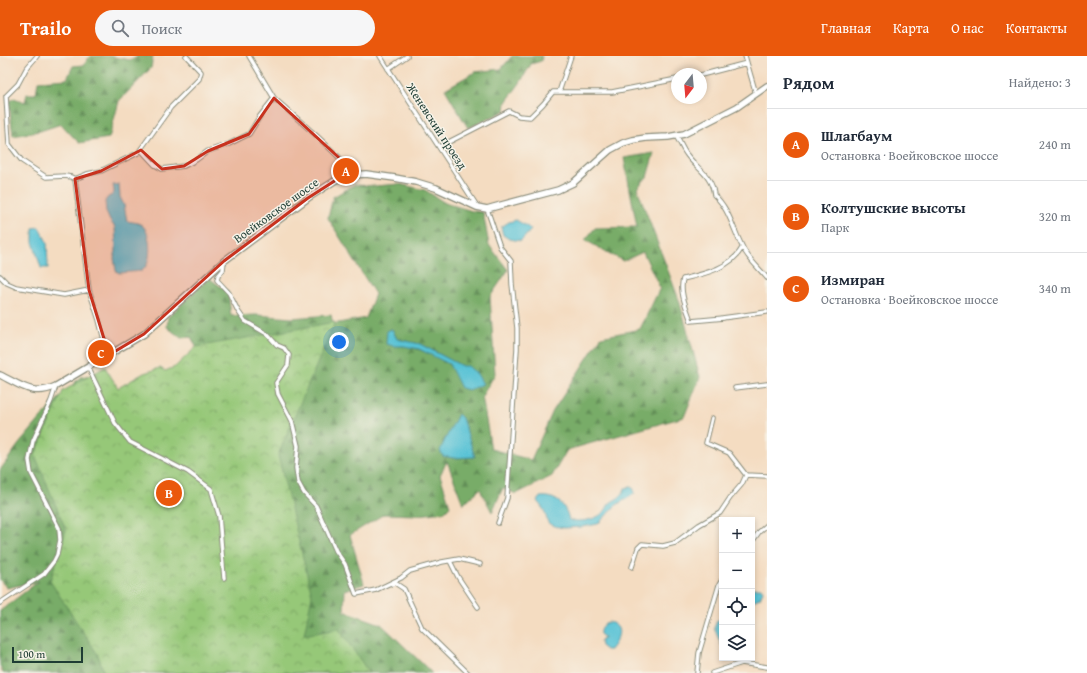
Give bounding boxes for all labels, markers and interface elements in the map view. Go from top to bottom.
search box [95,10,375,46]
text: Trailo [20,14,71,42]
icon: search [109,17,131,39]
text: Поиск [141,18,182,39]
text: Главная [821,18,871,38]
text: Карта [893,18,929,38]
text: О нас [951,18,984,38]
text: Контакты [1006,18,1067,38]
north arrow [671,68,707,104]
text: Рядом [783,70,834,95]
text: Найдено: 3 [1009,73,1071,92]
street label: Женевский проезд [402,79,472,173]
text: Шлагбаум [821,125,892,146]
text: A [792,135,800,154]
text: 240 m [1039,135,1071,154]
text: Остановка · Воейковское шоссе [821,146,998,165]
pin: A [333,156,359,186]
street label: Воейковское шоссе [230,173,322,247]
text: Колтушские высоты [821,197,966,218]
text: B [792,207,800,226]
text: 320 m [1039,207,1071,226]
text: Парк [821,218,849,237]
text: Измиран [821,269,885,290]
text: C [792,279,800,298]
text: 340 m [1039,279,1071,298]
text: Остановка · Воейковское шоссе [821,290,998,309]
your location [329,332,349,352]
pin: C [88,338,114,368]
pin: B [156,478,182,508]
map controls [719,517,755,661]
button: + [719,517,755,553]
button: − [719,553,755,589]
button: locate [719,589,755,625]
button: layers [719,625,755,661]
scale bar [12,645,83,664]
text: 100 m [18,646,45,662]

